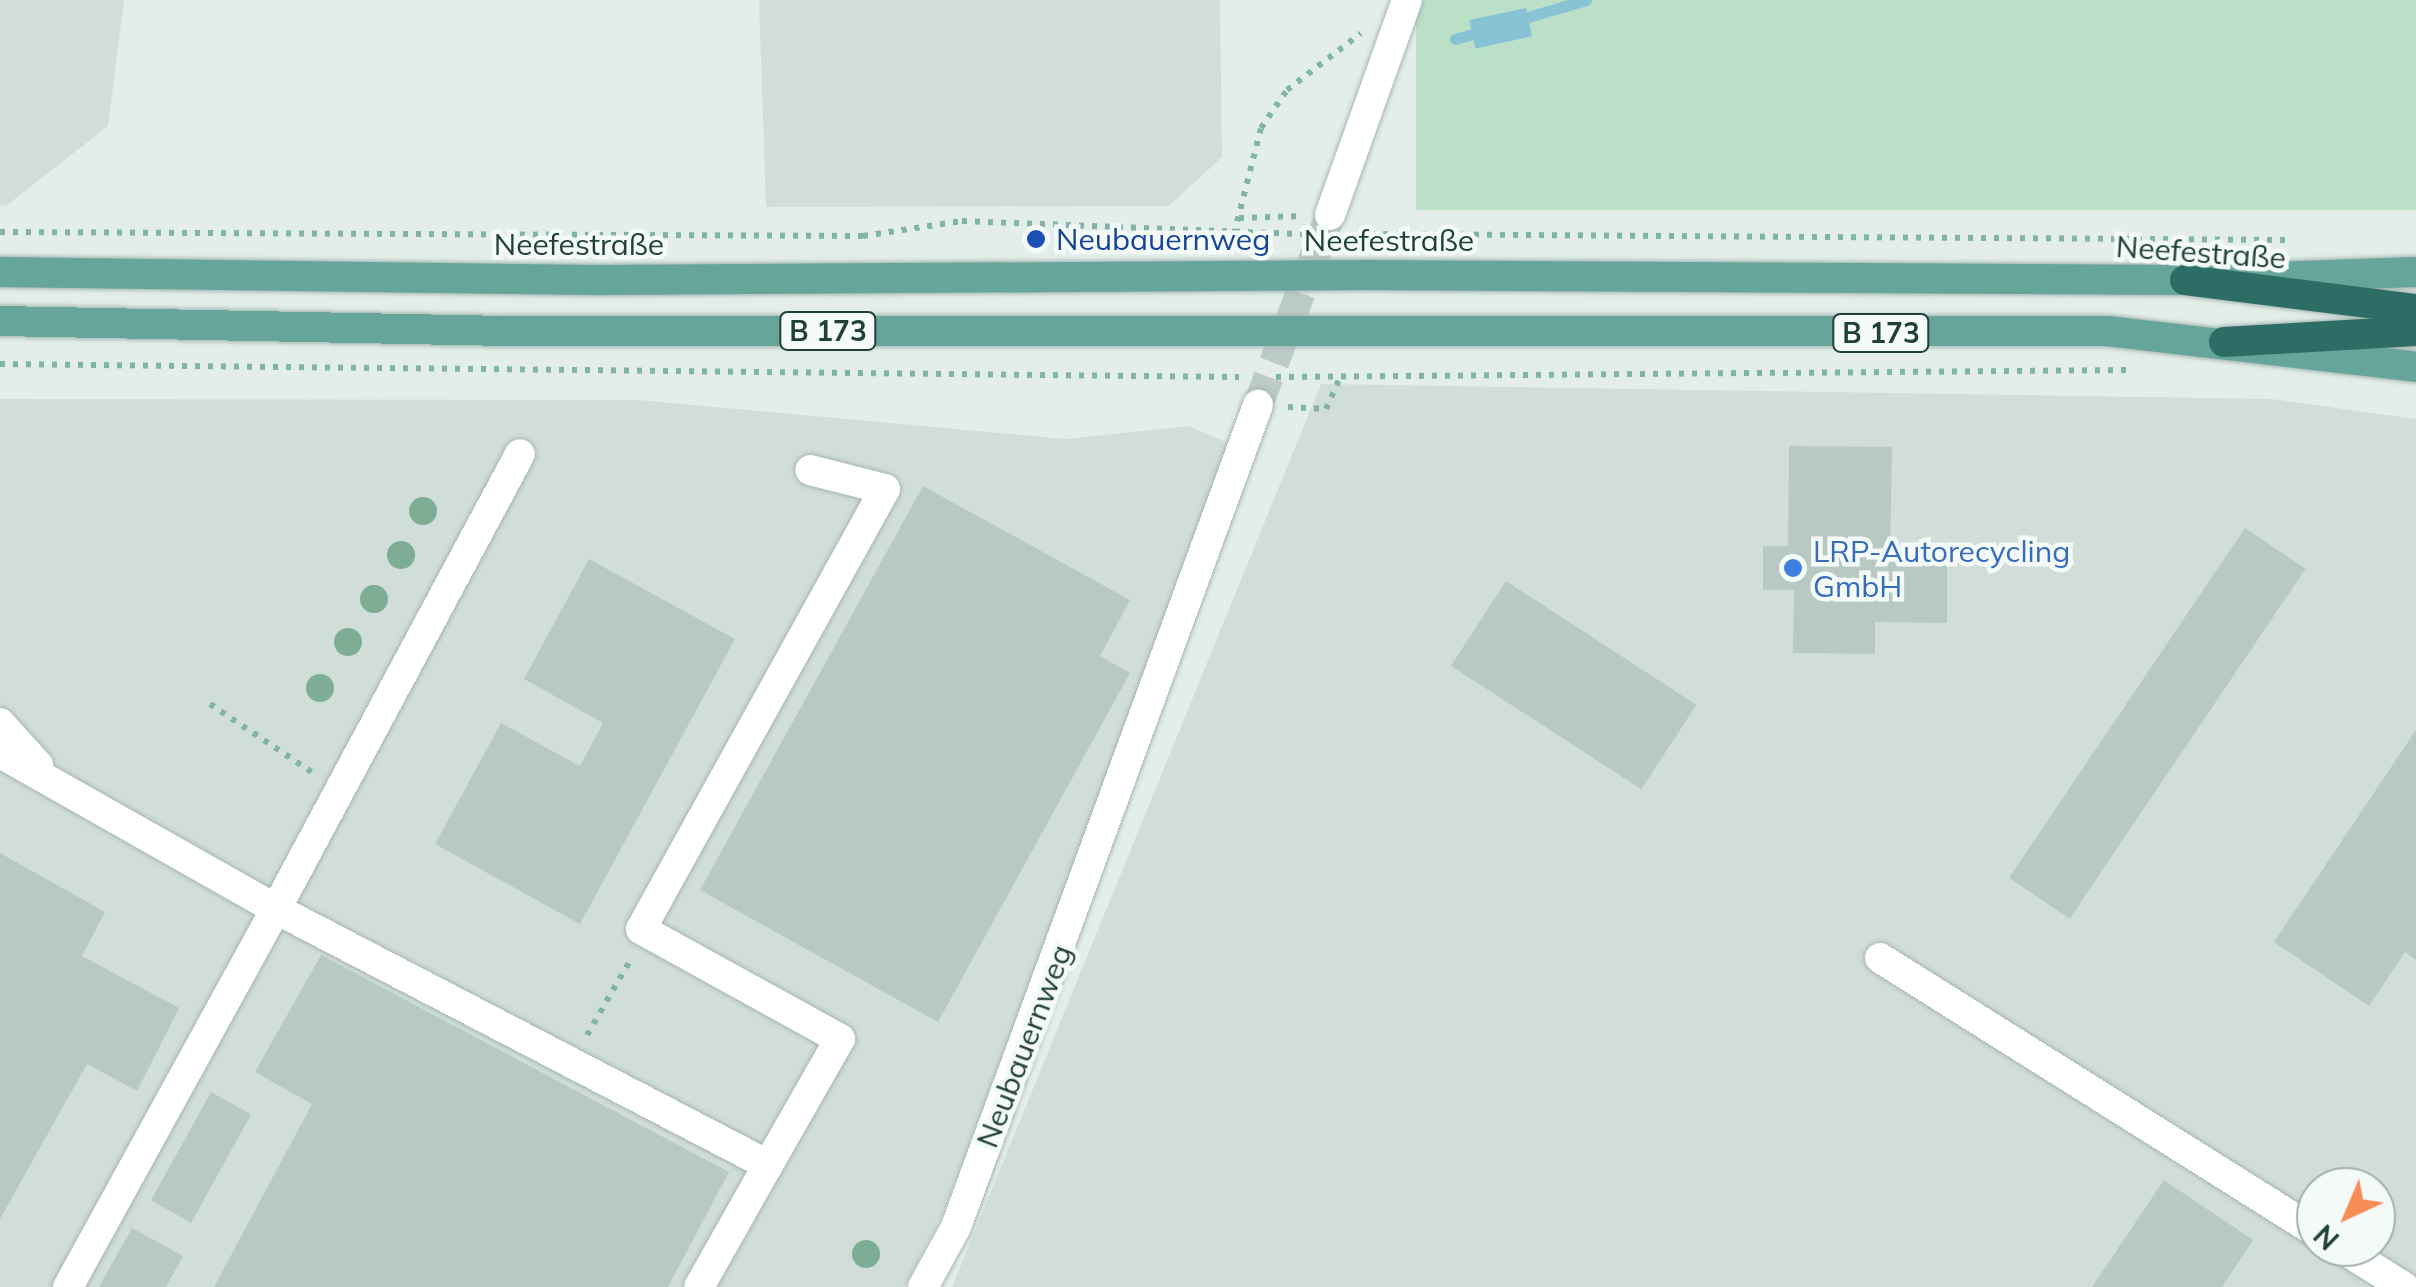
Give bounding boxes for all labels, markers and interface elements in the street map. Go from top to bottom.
place label: Neubauernweg [1056,221,1270,257]
street label: Neefestraße [1304,222,1474,258]
street label: Neefestraße [494,226,664,262]
marker: Neubauernweg [1025,228,1047,250]
street label: Neefestraße [2115,228,2287,276]
road number: B 173 [778,308,878,354]
road number: B 173 [1831,310,1931,356]
place label: LRP-Autorecycling GmbH [1813,533,2070,604]
marker: LRP-Autorecycling GmbH [1782,557,1804,579]
street label: Neubauernweg [969,940,1079,1152]
north arrow [2296,1167,2396,1267]
text: N [2306,1218,2346,1257]

